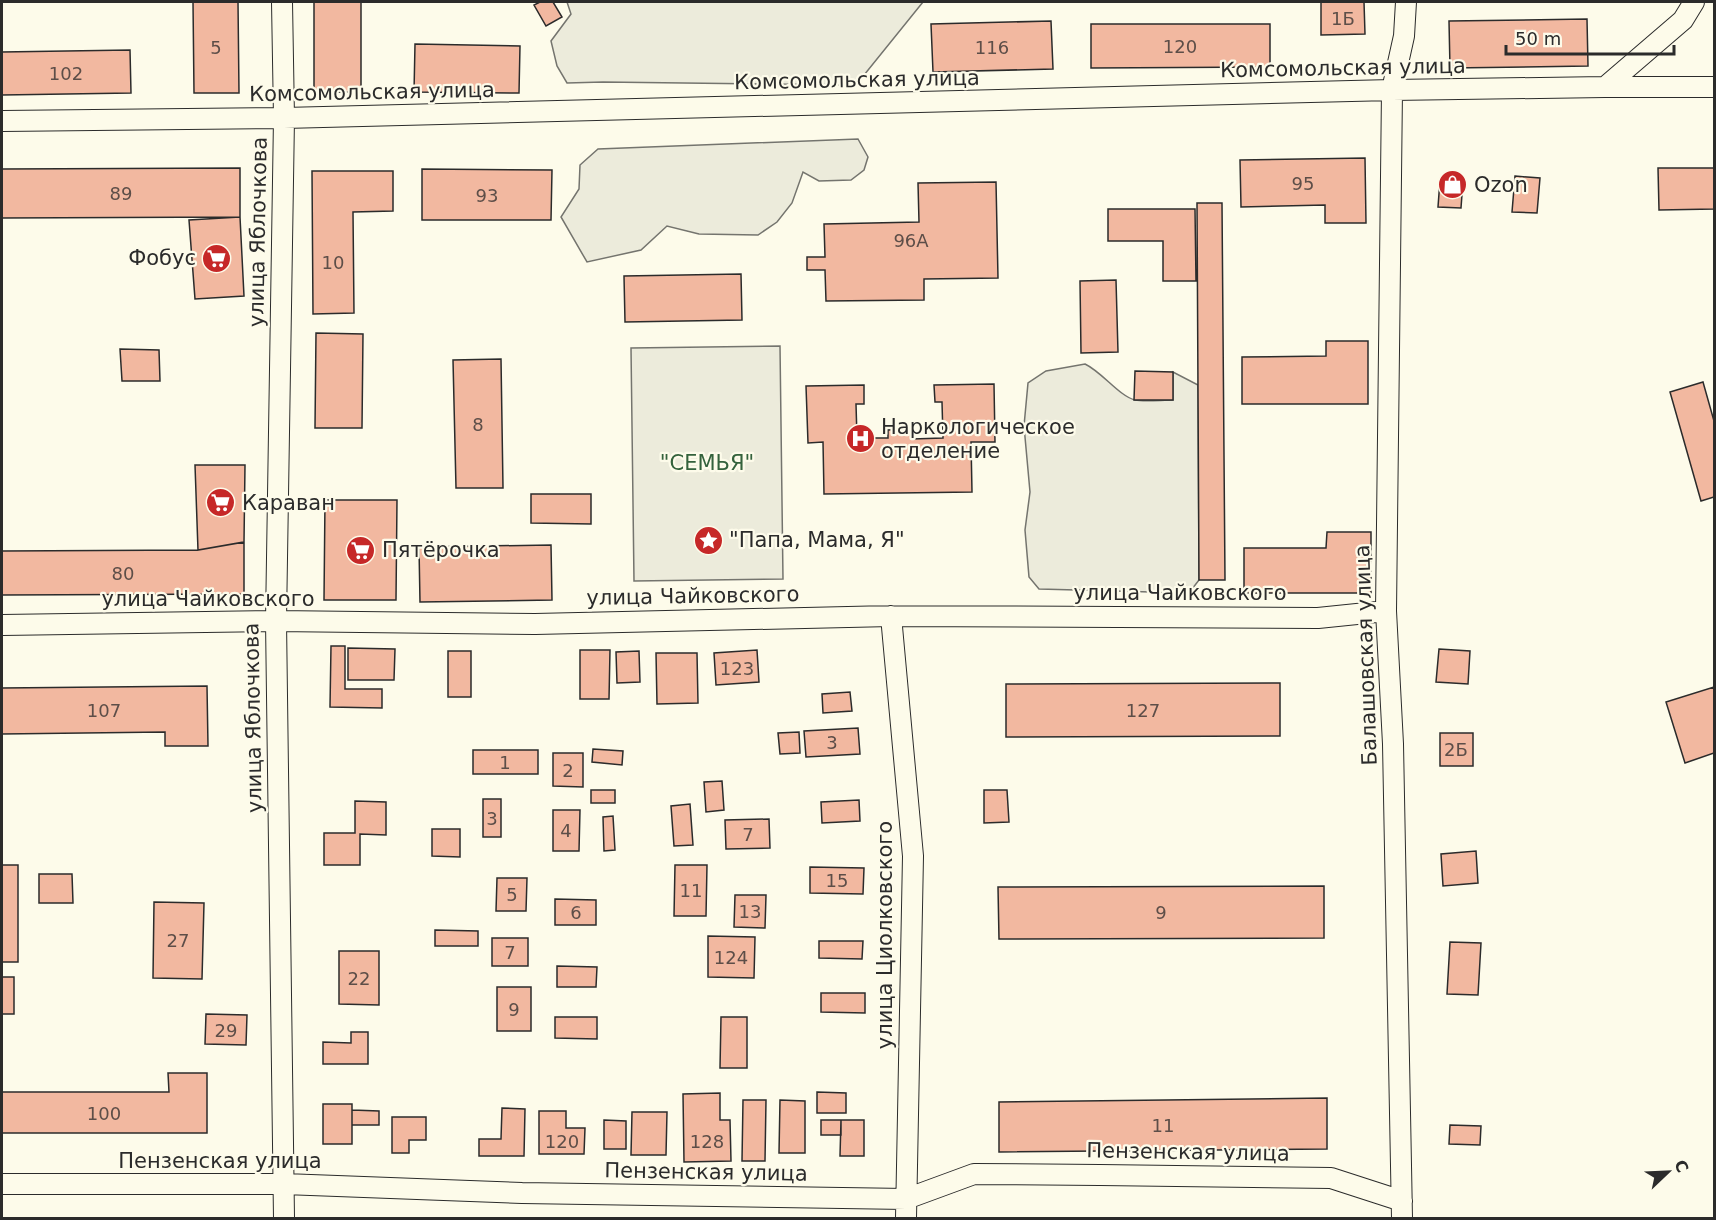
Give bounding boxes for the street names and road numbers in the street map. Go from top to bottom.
street label: Комсомольская улица [1220,54,1466,82]
street label: Комсомольская улица [734,66,980,94]
street label: Комсомольская улица [249,78,495,106]
street label: улица Яблочкова [244,137,272,327]
street label: Балашовская улица [1350,544,1382,766]
street label: улица Чайковского [1073,581,1287,605]
street label: улица Чайковского [586,582,800,610]
street label: улица Чайковского [101,587,315,611]
street label: улица Яблочкова [239,623,267,813]
street label: улица Циолковского [873,821,897,1049]
street label: Пензенская улица [1086,1138,1290,1166]
street label: Пензенская улица [118,1149,322,1173]
street label: Пензенская улица [604,1158,808,1186]

